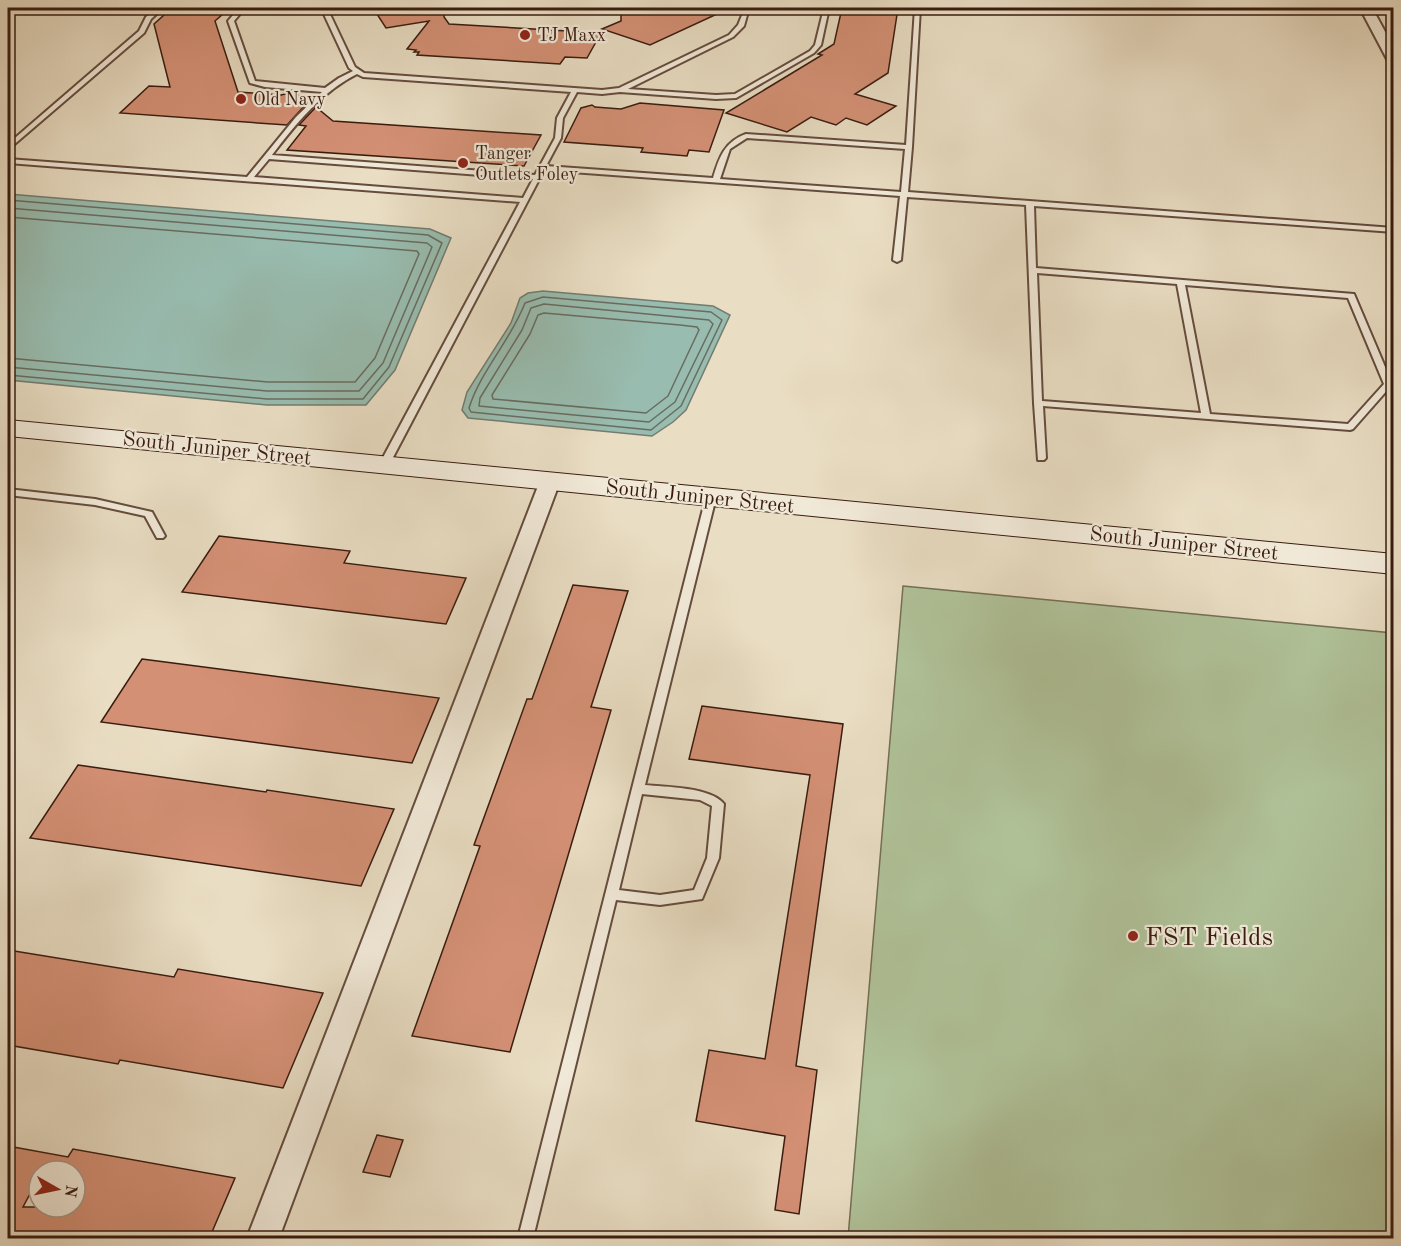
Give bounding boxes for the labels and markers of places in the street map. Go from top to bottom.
place label: TJ Maxx [537,27,606,45]
marker: TJ Maxx [518,28,532,42]
place label: Old Navy [253,91,327,109]
marker: Old Navy [234,92,248,106]
place label: Tanger Outlets Foley [475,145,579,184]
marker: Tanger Outlets Foley [456,156,470,170]
place label: FST Fields [1145,925,1273,951]
marker: FST Fields [1126,929,1140,943]

